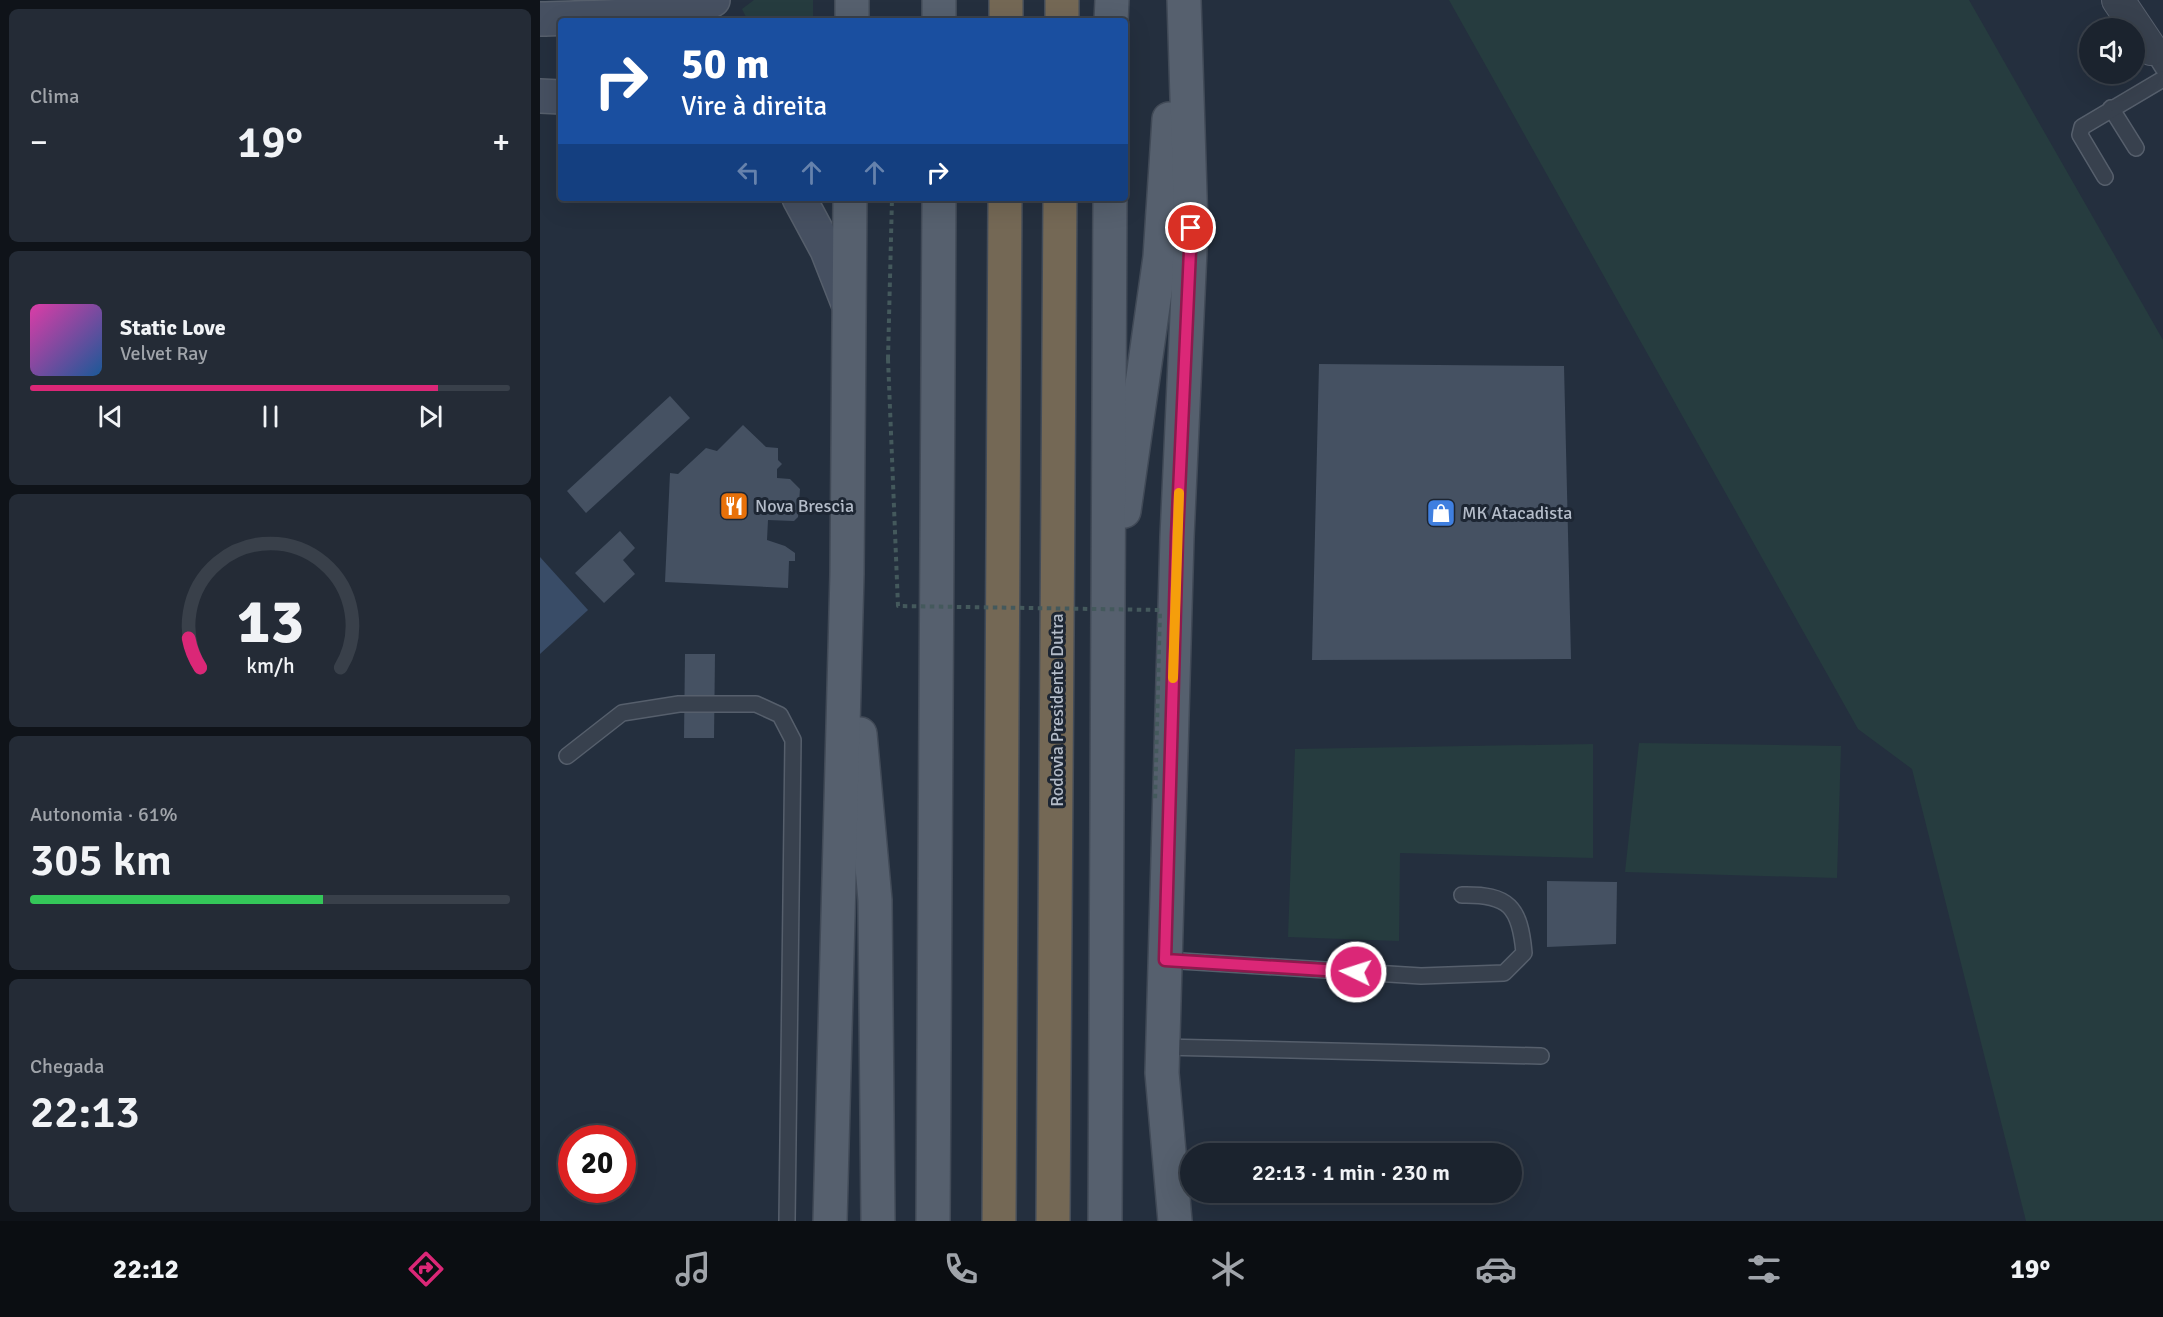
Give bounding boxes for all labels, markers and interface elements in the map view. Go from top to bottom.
map controls [2079,18,2145,84]
button: sound [2079,18,2145,84]
text: 50 m [681,39,770,90]
icon: right [582,42,660,120]
text: Clima [30,84,79,109]
text: Vire à direita [681,90,827,123]
text: 19° [237,115,303,170]
text: − [30,122,48,163]
text: + [492,122,510,163]
icon: left [732,156,765,189]
icon: ahead [795,156,828,189]
icon: ahead [858,156,891,189]
icon: right [921,156,954,189]
pin [1165,202,1216,253]
icon: arrive [1174,211,1207,244]
text: Static Love [120,314,226,341]
text: Velvet Ray [120,341,208,366]
icon: previous [94,400,127,433]
icon: pause [254,400,287,433]
icon: next [414,400,447,433]
restaurant icon: Nova Brescia [718,490,750,522]
place label: Nova Brescia [755,495,854,517]
shop icon: MK Atacadista [1425,497,1457,529]
place label: MK Atacadista [1462,502,1572,524]
text: 13 [236,583,304,660]
street label: Rodovia Presidente Dutra [1046,613,1068,807]
text: km/h [246,653,294,679]
text: Autonomia · 61% [30,802,178,827]
text: 305 km [30,833,172,888]
position arrow [1324,940,1388,1004]
text: Chegada [30,1054,104,1079]
text: 22:13 [30,1085,140,1140]
speed limit sign: 20 [558,1125,636,1203]
text: 22:13 · 1 min · 230 m [1252,1159,1450,1186]
icon: directions [405,1248,447,1290]
icon: music [672,1248,714,1290]
icon: phone [940,1248,982,1290]
icon: climate [1207,1248,1249,1290]
icon: car [1475,1248,1517,1290]
icon: filters [1743,1248,1785,1290]
text: 22:12 [113,1253,179,1286]
text: 19° [2010,1253,2050,1286]

